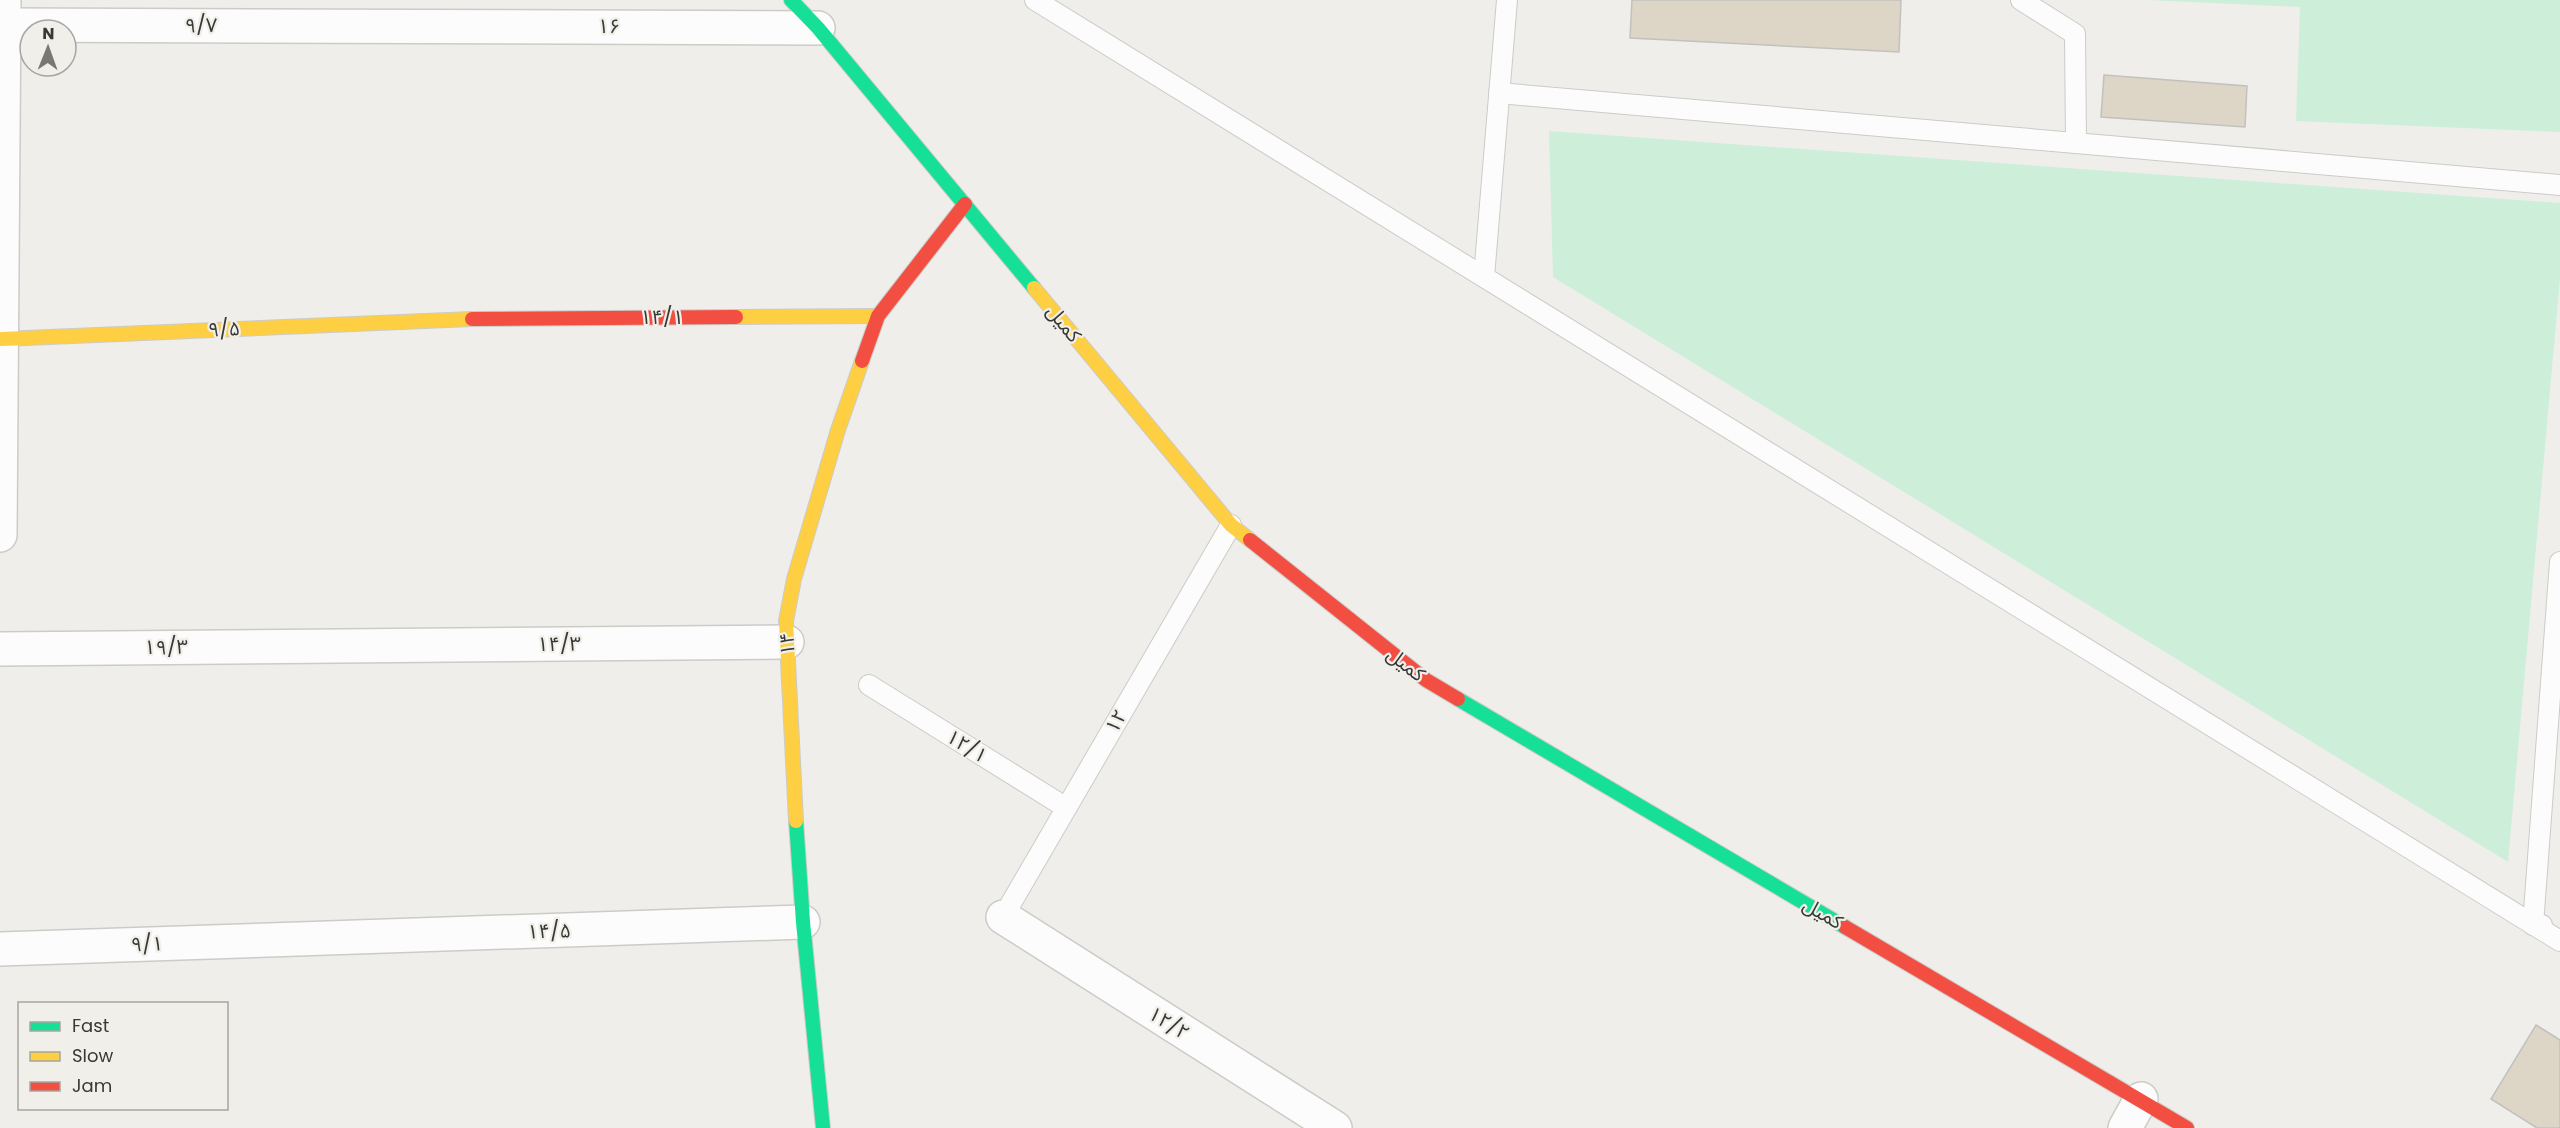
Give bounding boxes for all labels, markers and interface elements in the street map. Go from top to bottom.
street label: ۹/۷ [185,11,218,39]
street label: ۱۶ [598,12,620,40]
north arrow [18,18,78,78]
text: N [42,22,54,45]
street label: کمیل [1040,298,1089,349]
street label: ۱۴/۱ [640,303,684,331]
street label: ۹/۵ [207,314,241,344]
street label: ۱۴/۳ [537,630,581,658]
street label: ۱۴ [773,632,801,656]
street label: ۱۹/۳ [144,633,188,661]
street label: کمیل [1381,640,1432,688]
street label: ۱۲ [1098,704,1134,738]
street label: ۱۲/۱ [941,723,993,769]
street label: کمیل [1798,890,1849,936]
street label: ۱۴/۵ [527,916,571,946]
street label: ۹/۱ [130,929,164,959]
street label: ۱۲/۲ [1143,1000,1195,1046]
legend [18,1002,228,1110]
text: Fast [72,1013,109,1038]
text: Slow [72,1043,114,1068]
text: Jam [72,1073,112,1098]

